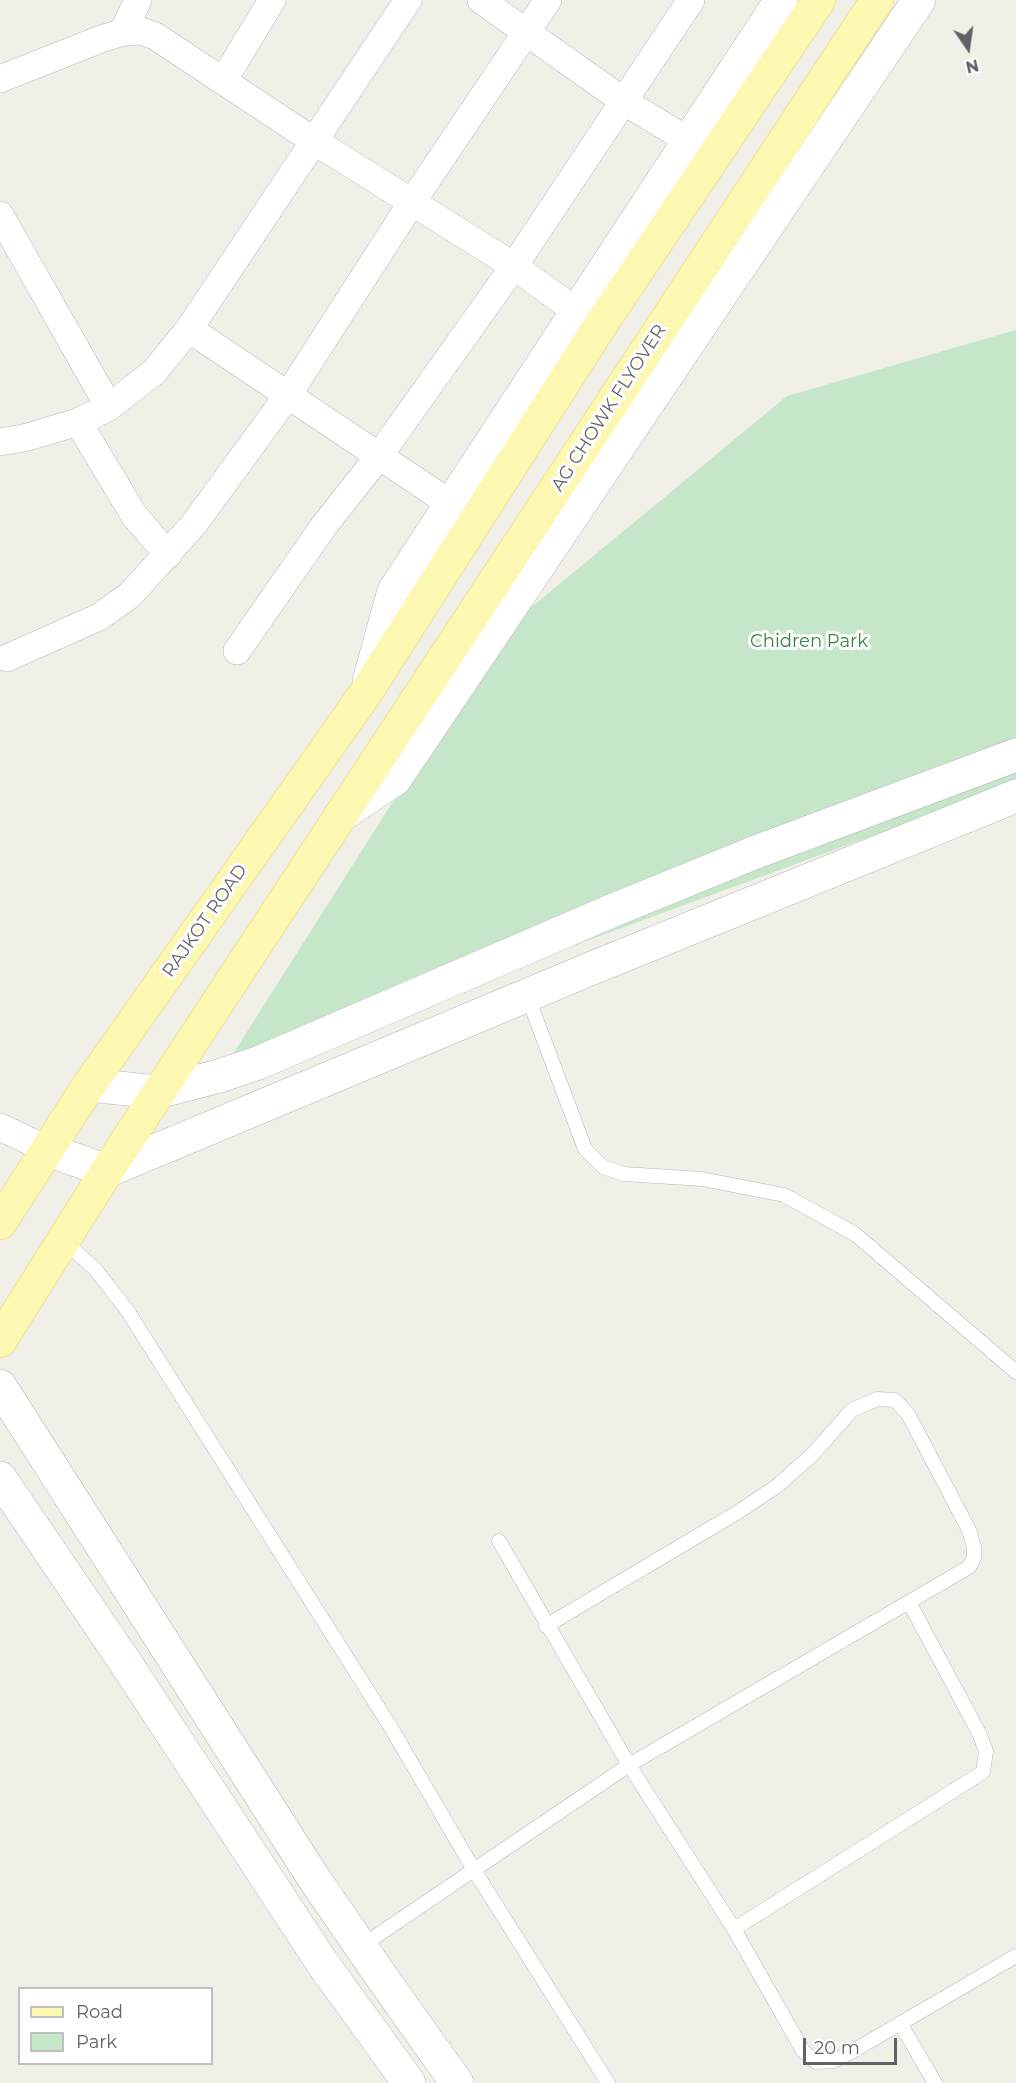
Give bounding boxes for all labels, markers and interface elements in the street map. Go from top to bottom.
north arrow [938,18,998,78]
text: N [964,55,981,77]
street label: AG CHOWK FLYOVER [547,321,671,495]
park label: Chidren Park [750,631,868,653]
street label: RAJKOT ROAD [158,860,252,982]
legend [18,1987,213,2065]
text: Road [76,2001,123,2023]
scale bar [806,2026,900,2064]
text: Park [76,2031,117,2053]
text: 20 m [814,2037,860,2059]

